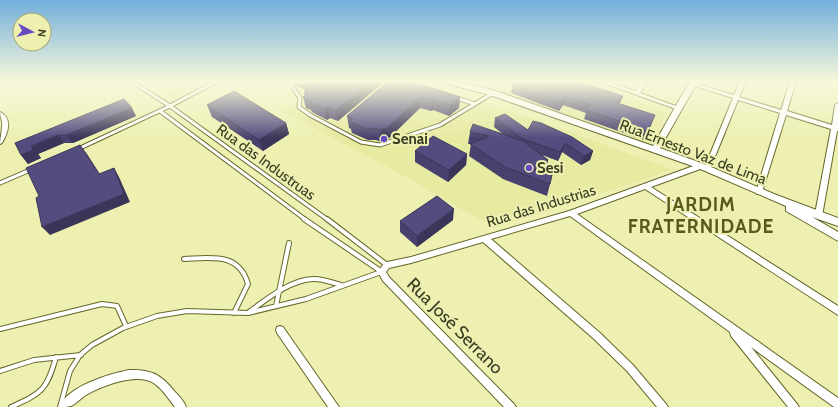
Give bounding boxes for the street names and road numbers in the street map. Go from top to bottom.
street label: Rua Ernesto Vaz de Lima [617,116,770,189]
street label: Rua das Industruas [213,120,319,204]
street label: Rua das Industrias [484,181,598,231]
street label: Rua José Serrano [402,273,508,379]

